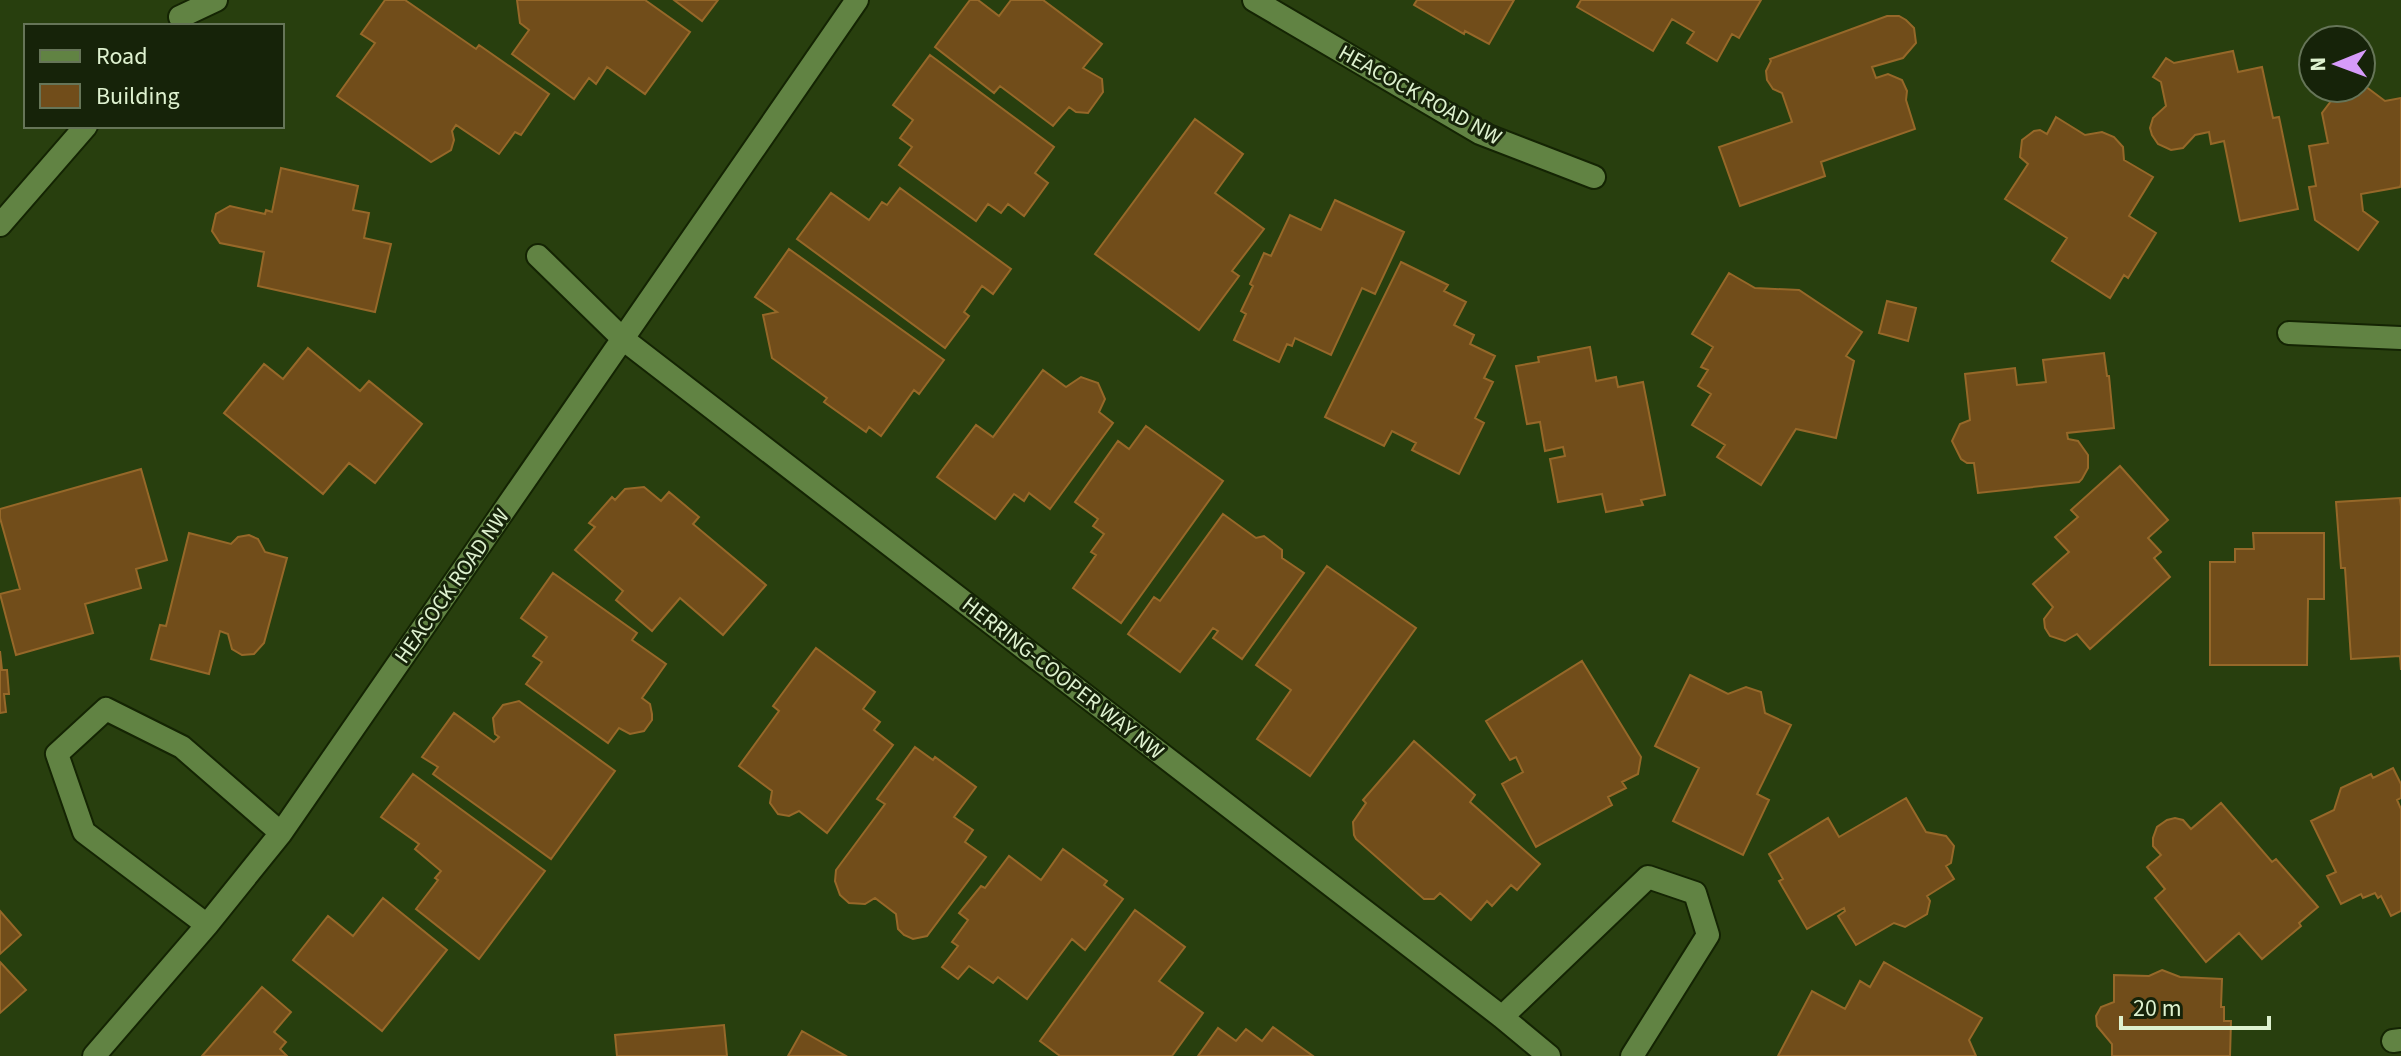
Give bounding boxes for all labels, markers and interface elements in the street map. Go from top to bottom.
legend [24,24,284,128]
north arrow [2297,24,2377,104]
street label: HEACOCK ROAD NW [1333,37,1507,153]
text: Road [96,39,148,74]
text: N [2302,57,2334,72]
text: Building [96,79,180,114]
street label: HEACOCK ROAD NW [387,502,517,670]
street label: HERRING-COOPER WAY NW [955,589,1171,767]
scale bar [2121,980,2269,1030]
text: 20 m [2133,991,2182,1026]

